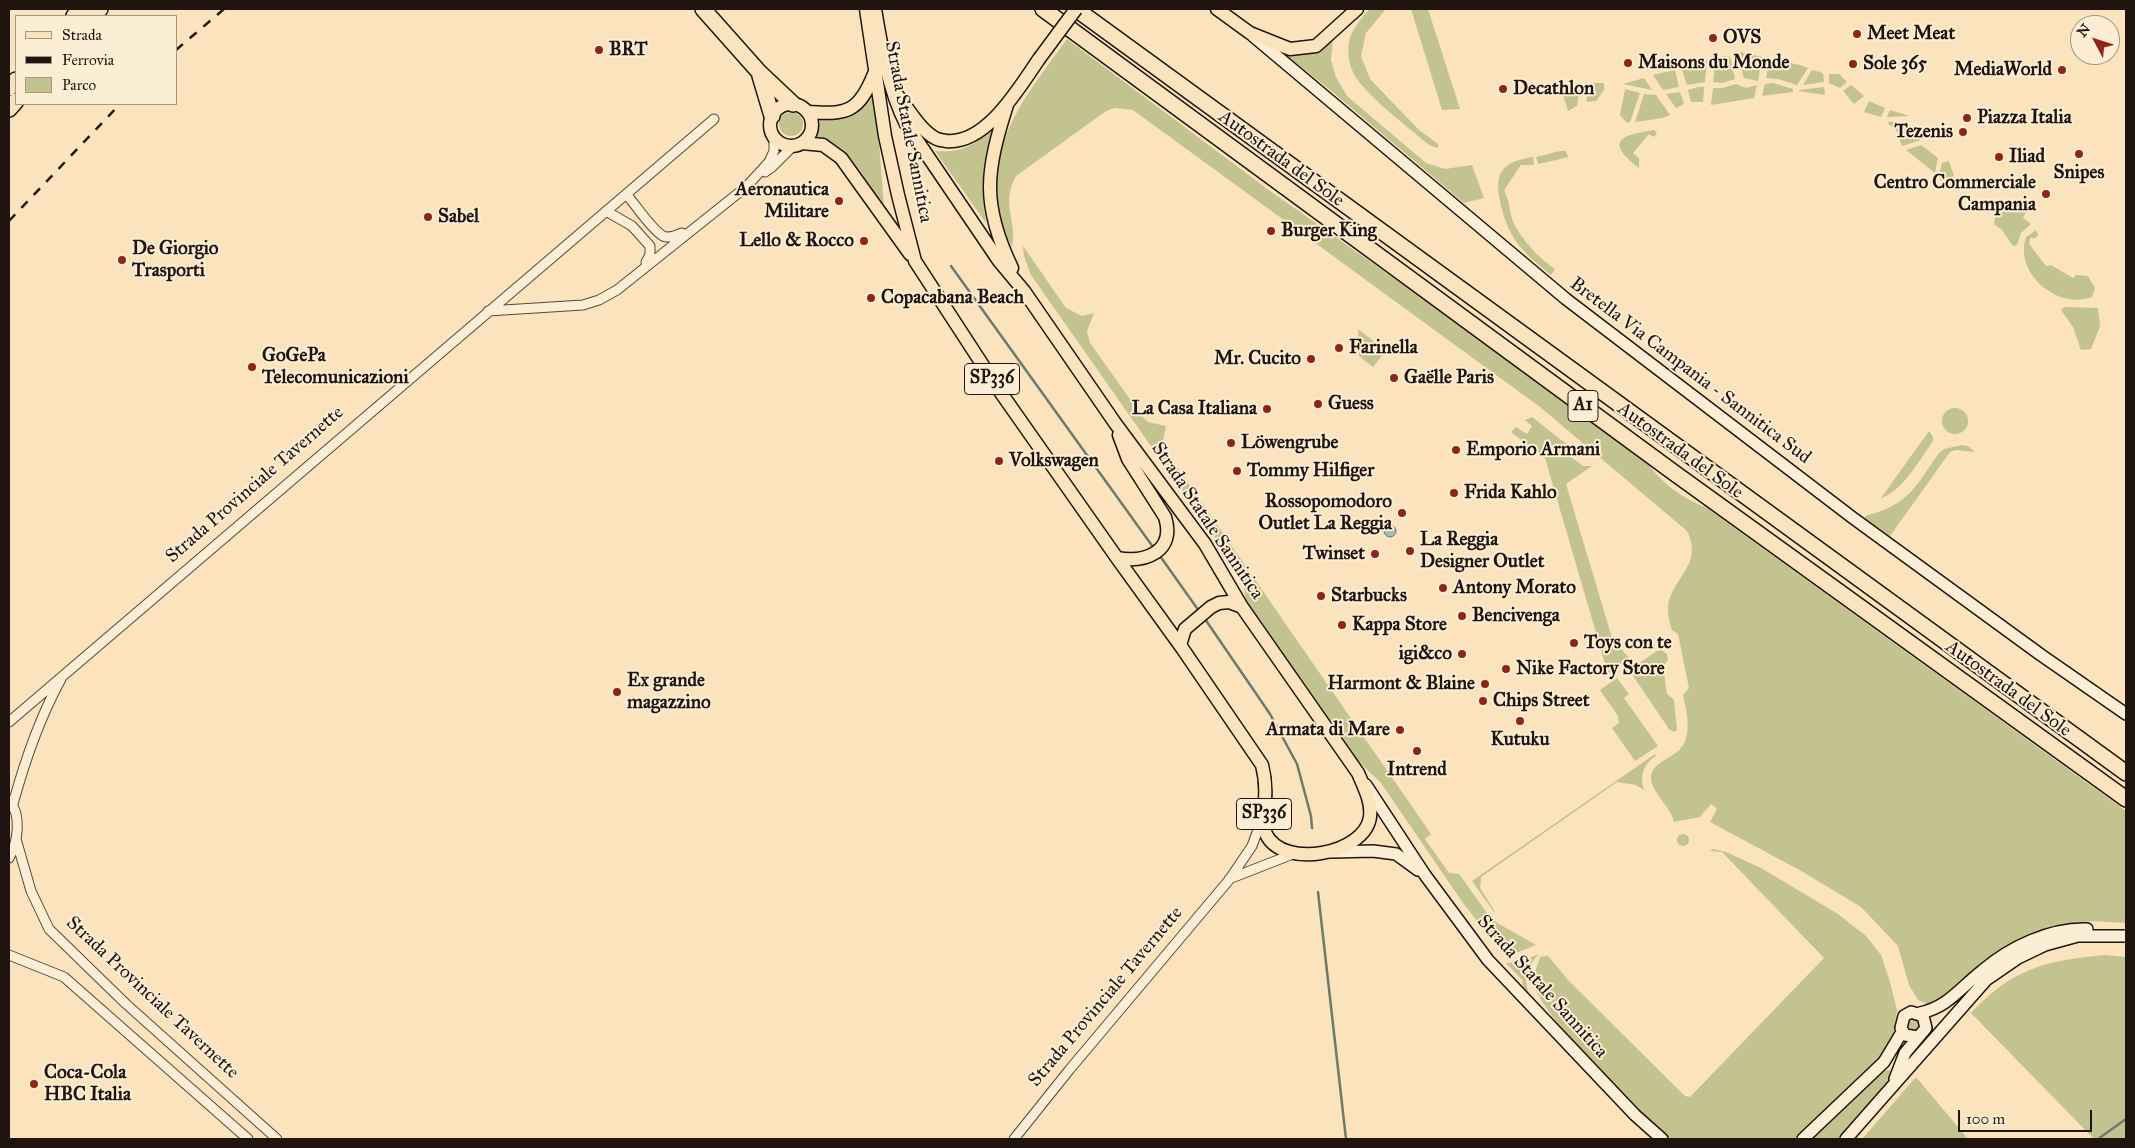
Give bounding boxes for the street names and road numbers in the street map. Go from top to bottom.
street label: Strada Statale Sannitica [879,39,937,225]
street label: Autostrada del Sole [1214,106,1348,212]
street label: Bretella Via Campania - Sannitica Sud [1565,273,1815,469]
road number: SP336 [964,364,1020,394]
road number: A1 [1568,391,1598,422]
street label: Autostrada del Sole [1613,398,1747,504]
street label: Strada Provinciale Tavernette [161,402,349,568]
street label: Strada Statale Sannitica [1146,438,1268,604]
street label: Autostrada del Sole [1941,636,2075,742]
road number: SP336 [1236,799,1292,830]
street label: Strada Provinciale Tavernette [1024,902,1188,1092]
street label: Strada Statale Sannitica [1472,911,1612,1063]
street label: Strada Provinciale Tavernette [61,912,243,1084]

